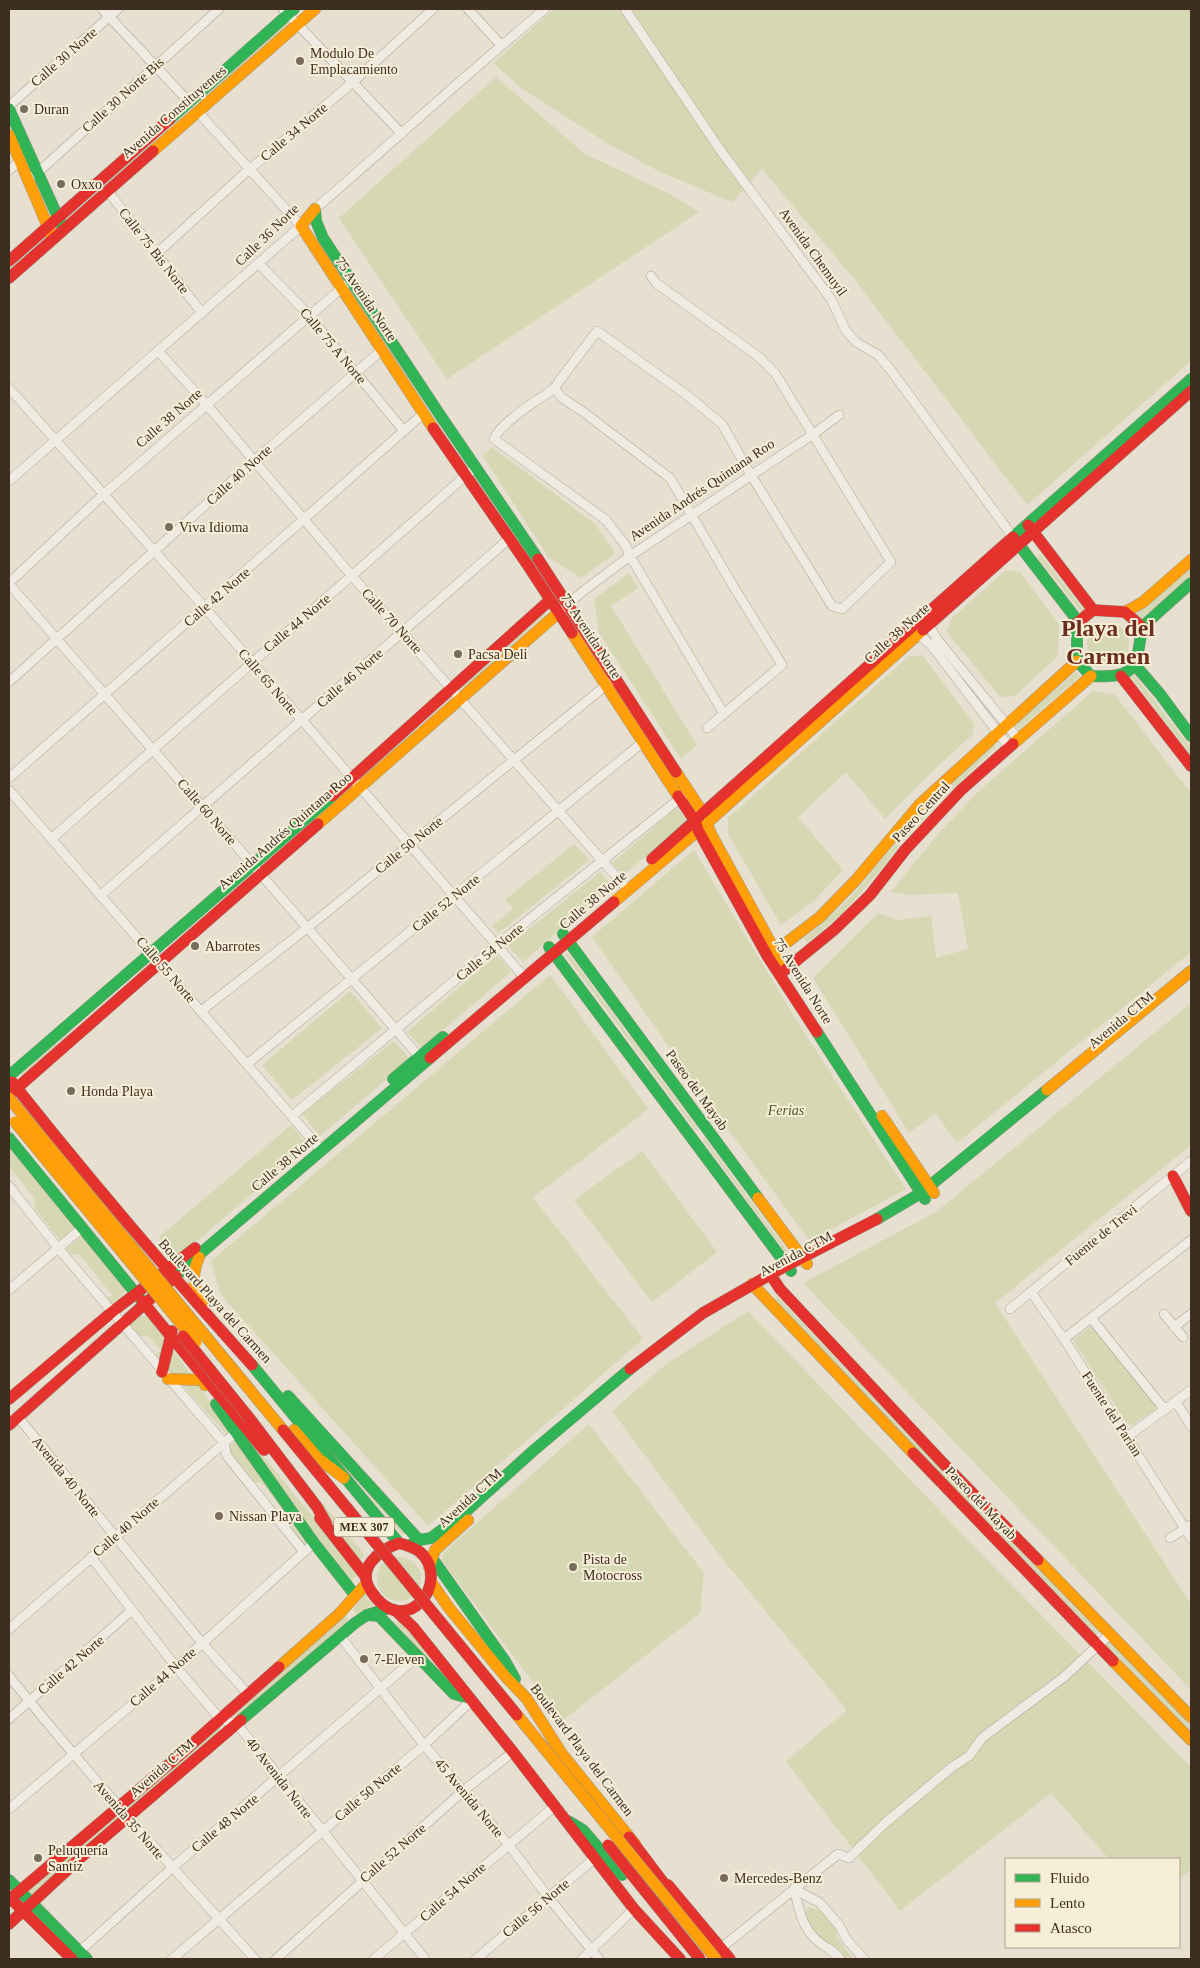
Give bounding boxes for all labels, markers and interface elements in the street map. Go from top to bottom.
street label: Calle 30 Norte [28,24,100,90]
place label: Modulo De Emplacamiento [310,46,398,77]
street label: Calle 30 Norte Bis [79,54,167,136]
marker: Modulo De Emplacamiento [294,55,306,67]
street label: Avenida Constituyentes [119,63,229,161]
street label: Calle 34 Norte [258,100,330,164]
place label: Duran [34,102,69,117]
marker: Duran [18,103,30,115]
place label: Oxxo [71,177,102,192]
marker: Oxxo [55,178,67,190]
street label: Calle 36 Norte [232,201,302,269]
street label: Calle 75 Bis Norte [116,205,192,297]
street label: Avenida Chemuyil [776,205,850,299]
street label: 75 Avenida Norte [332,254,400,344]
street label: Calle 75 A Norte [297,305,369,387]
street label: Calle 38 Norte [133,385,205,451]
street label: Avenida Andrés Quintana Roo [627,436,777,544]
street label: Calle 40 Norte [203,442,275,508]
place label: Viva Idioma [179,520,249,535]
marker: Viva Idioma [163,521,175,533]
street label: Calle 42 Norte [181,564,253,630]
street label: Calle 70 Norte [359,585,425,657]
street label: Calle 44 Norte [261,591,333,655]
street label: 75 Avenida Norte [558,591,624,681]
street label: Calle 38 Norte [861,600,933,666]
district label: Playa del Carmen [1061,615,1155,669]
street label: Calle 46 Norte [314,645,386,711]
street label: Calle 65 Norte [235,646,301,718]
place label: Pacsa Deli [468,647,528,662]
marker: Pacsa Deli [452,648,464,660]
street label: Avenida Andrés Quintana Roo [215,769,355,893]
street label: Calle 60 Norte [174,776,240,848]
street label: Paseo Central [889,779,953,845]
street label: Calle 50 Norte [372,813,446,877]
street label: Calle 38 Norte [557,868,629,932]
street label: Calle 52 Norte [409,871,483,935]
street label: Calle 54 Norte [453,920,527,984]
street label: Calle 55 Norte [133,934,199,1006]
street label: 75 Avenida Norte [771,935,835,1027]
place label: Abarrotes [205,939,260,954]
marker: Abarrotes [189,940,201,952]
street label: Avenida CTM [1085,988,1157,1052]
street label: Paseo del Mayab [663,1047,731,1133]
place label: Honda Playa [81,1084,154,1099]
marker: Honda Playa [65,1085,77,1097]
park label: Ferias [767,1103,805,1118]
street label: Calle 38 Norte [249,1130,321,1194]
street label: Fuente de Trevi [1062,1201,1140,1268]
street label: Avenida CTM [757,1228,835,1279]
street label: Boulevard Playa del Carmen [155,1236,275,1366]
street label: Fuente del Parian [1079,1369,1145,1459]
street label: Avenida 40 Norte [29,1434,103,1520]
street label: Paseo del Mayab [942,1463,1020,1543]
street label: Avenida CTM [435,1465,505,1530]
street label: Calle 40 Norte [90,1494,162,1560]
place label: Nissan Playa [229,1509,303,1524]
marker: Nissan Playa [213,1510,225,1522]
road number: MEX 307 [334,1518,394,1536]
place label: Pista de Motocross [583,1552,642,1583]
marker: Pista de Motocross [567,1561,579,1573]
street label: Calle 42 Norte [35,1632,107,1698]
street label: Calle 44 Norte [127,1644,199,1710]
place label: 7-Eleven [374,1652,425,1667]
marker: 7-Eleven [358,1653,370,1665]
street label: Boulevard Playa del Carmen [527,1681,637,1819]
street label: 40 Avenida Norte [243,1735,315,1821]
street label: Avenida CTM [127,1736,198,1800]
street label: 45 Avenida Norte [432,1755,506,1841]
street label: Calle 50 Norte [332,1760,404,1824]
street label: Avenida 35 Norte [91,1778,167,1862]
street label: Calle 48 Norte [189,1791,261,1855]
street label: Calle 52 Norte [357,1820,429,1886]
place label: Peluquería Santíz [48,1843,109,1874]
marker: Peluquería Santíz [32,1852,44,1864]
legend [1005,1858,1180,1948]
street label: Calle 54 Norte [417,1859,489,1925]
text: Fluido [1050,1870,1089,1886]
place label: Mercedes-Benz [734,1871,822,1886]
marker: Mercedes-Benz [718,1872,730,1884]
street label: Calle 56 Norte [500,1876,572,1940]
text: Lento [1050,1895,1085,1911]
text: Atasco [1050,1920,1092,1936]

